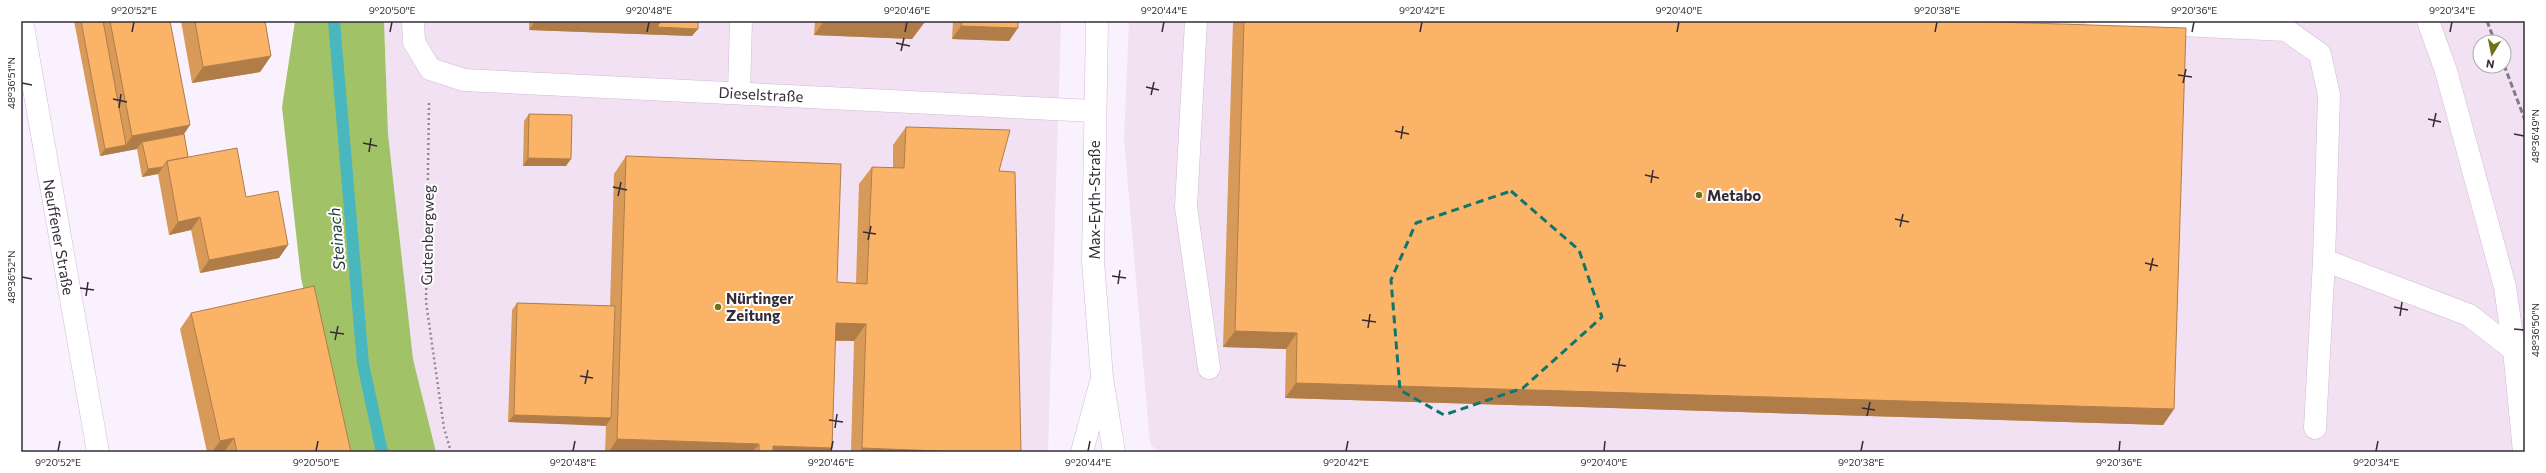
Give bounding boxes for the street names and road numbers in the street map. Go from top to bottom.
street label: Dieselstraße [718,83,804,105]
street label: Max-Eyth-Straße [1085,140,1103,260]
street label: Neuffener Straße [40,178,78,297]
street label: Gutenbergweg [417,185,437,285]

